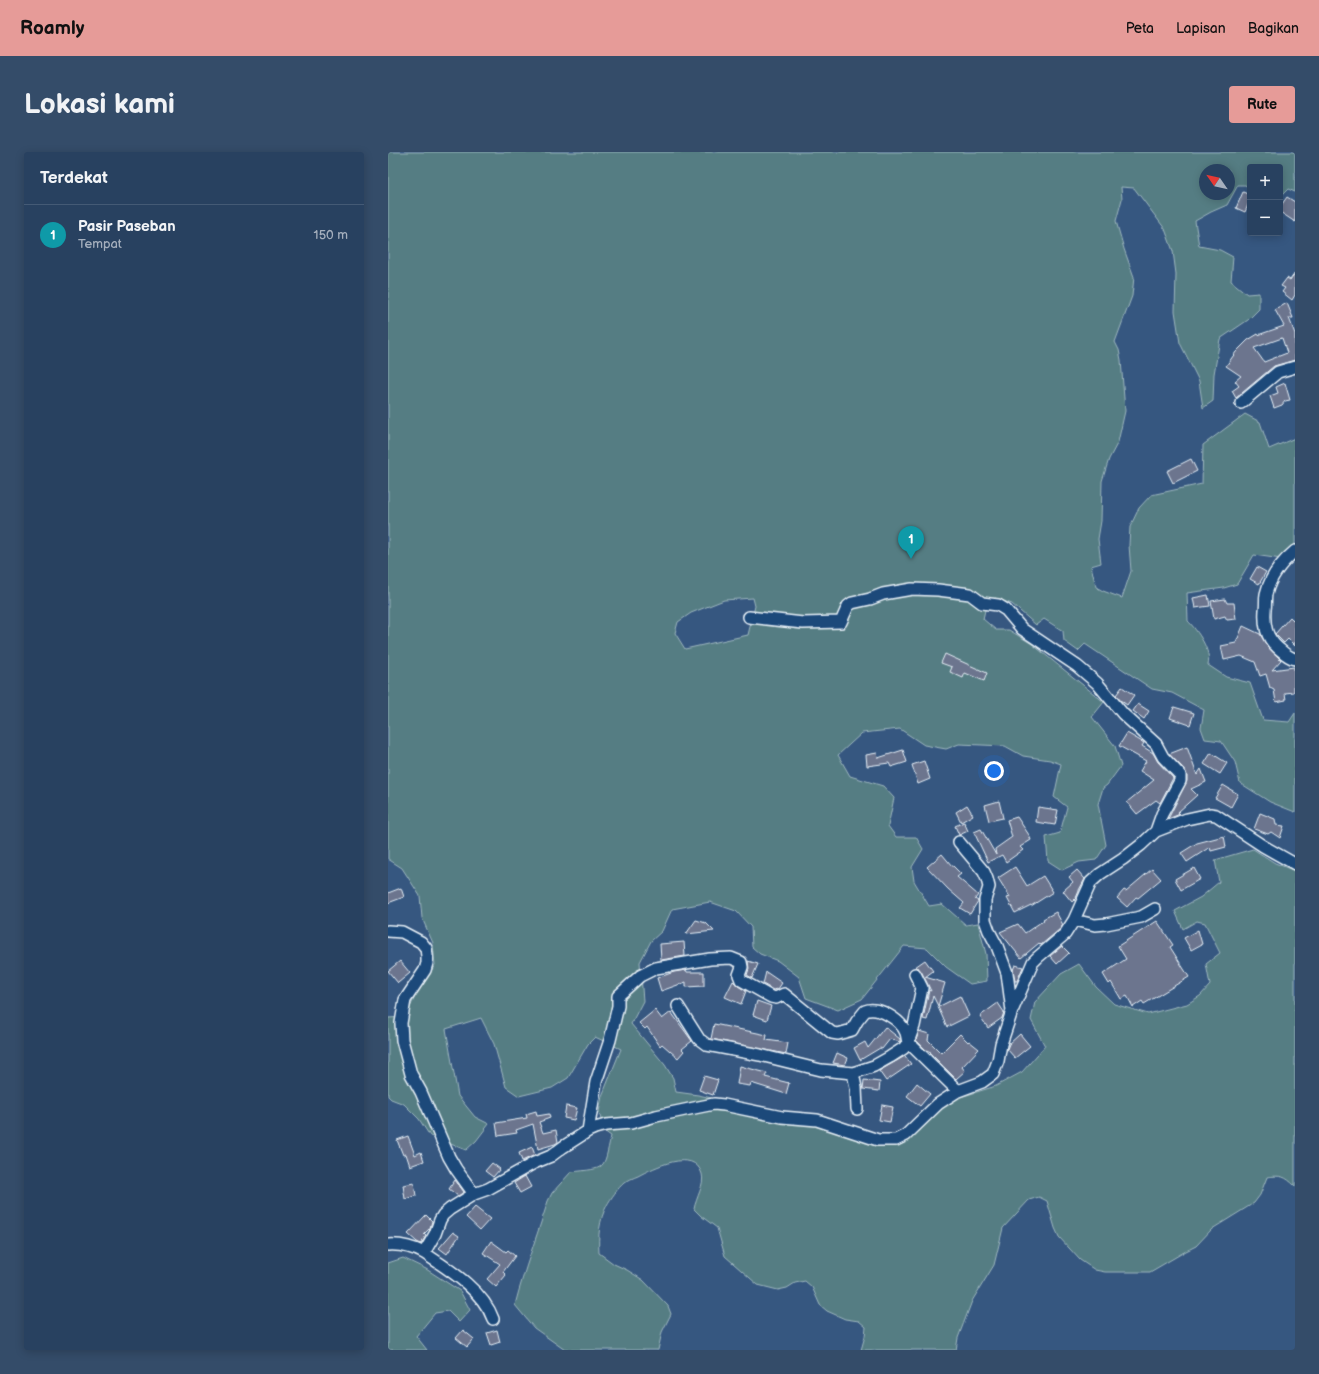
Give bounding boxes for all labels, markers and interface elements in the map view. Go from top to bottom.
text: Roamly [20,17,84,40]
text: Peta [1126,20,1154,37]
text: Lapisan [1176,20,1226,37]
text: Bagikan [1248,20,1299,37]
button: Rute [1229,86,1295,123]
text: Lokasi kami [24,88,175,121]
north arrow [1199,164,1235,200]
map controls [1247,164,1283,236]
button: + [1247,164,1283,200]
text: Terdekat [40,168,108,188]
button: − [1247,200,1283,236]
text: Pasir Paseban [78,217,176,236]
text: 1 [50,227,56,243]
text: 150 m [314,227,348,243]
text: Tempat [78,236,122,252]
pin: 1 [898,526,924,559]
your location [984,761,1004,781]

